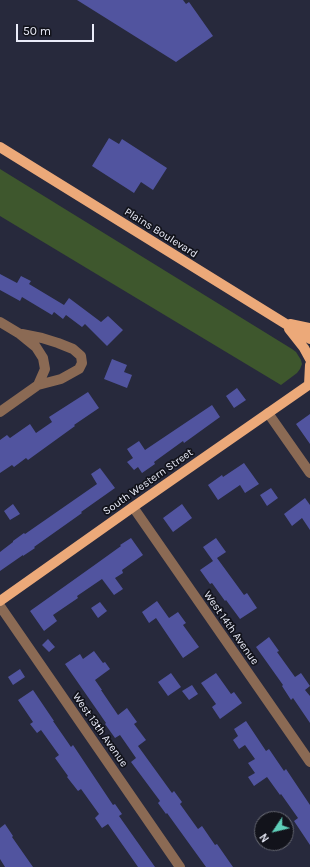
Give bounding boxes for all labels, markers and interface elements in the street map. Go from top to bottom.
scale bar [18,16,96,42]
text: 50 m [23,24,51,38]
street label: Plains Boulevard [122,205,200,261]
street label: South Western Street [100,446,196,518]
street label: West 14th Avenue [201,589,261,667]
street label: West 13th Avenue [70,690,130,770]
north arrow [254,811,294,851]
text: N [257,831,272,845]

